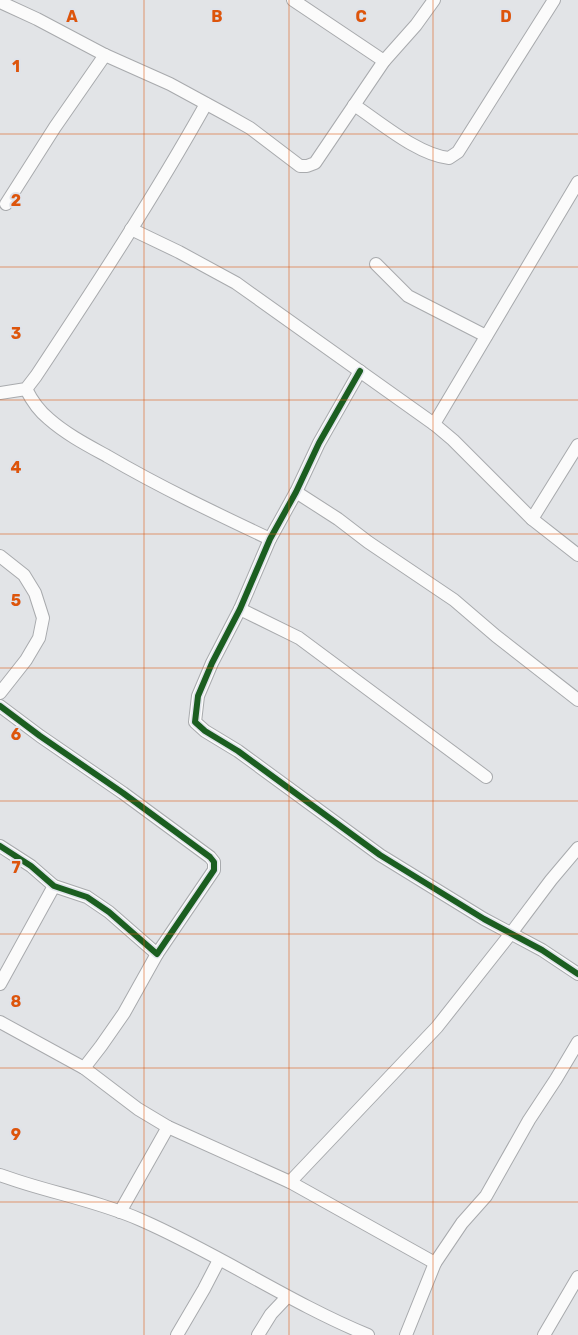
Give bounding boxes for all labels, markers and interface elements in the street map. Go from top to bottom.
text: A [66,7,78,26]
text: B [211,7,223,26]
text: C [355,7,367,26]
text: D [500,7,512,26]
text: 1 [12,57,20,76]
text: 2 [11,191,21,210]
text: 3 [11,324,21,343]
text: 4 [11,458,22,477]
text: 5 [11,591,21,610]
text: 6 [11,725,21,744]
text: 7 [11,858,21,877]
text: 8 [11,992,22,1011]
text: 9 [11,1125,21,1144]

